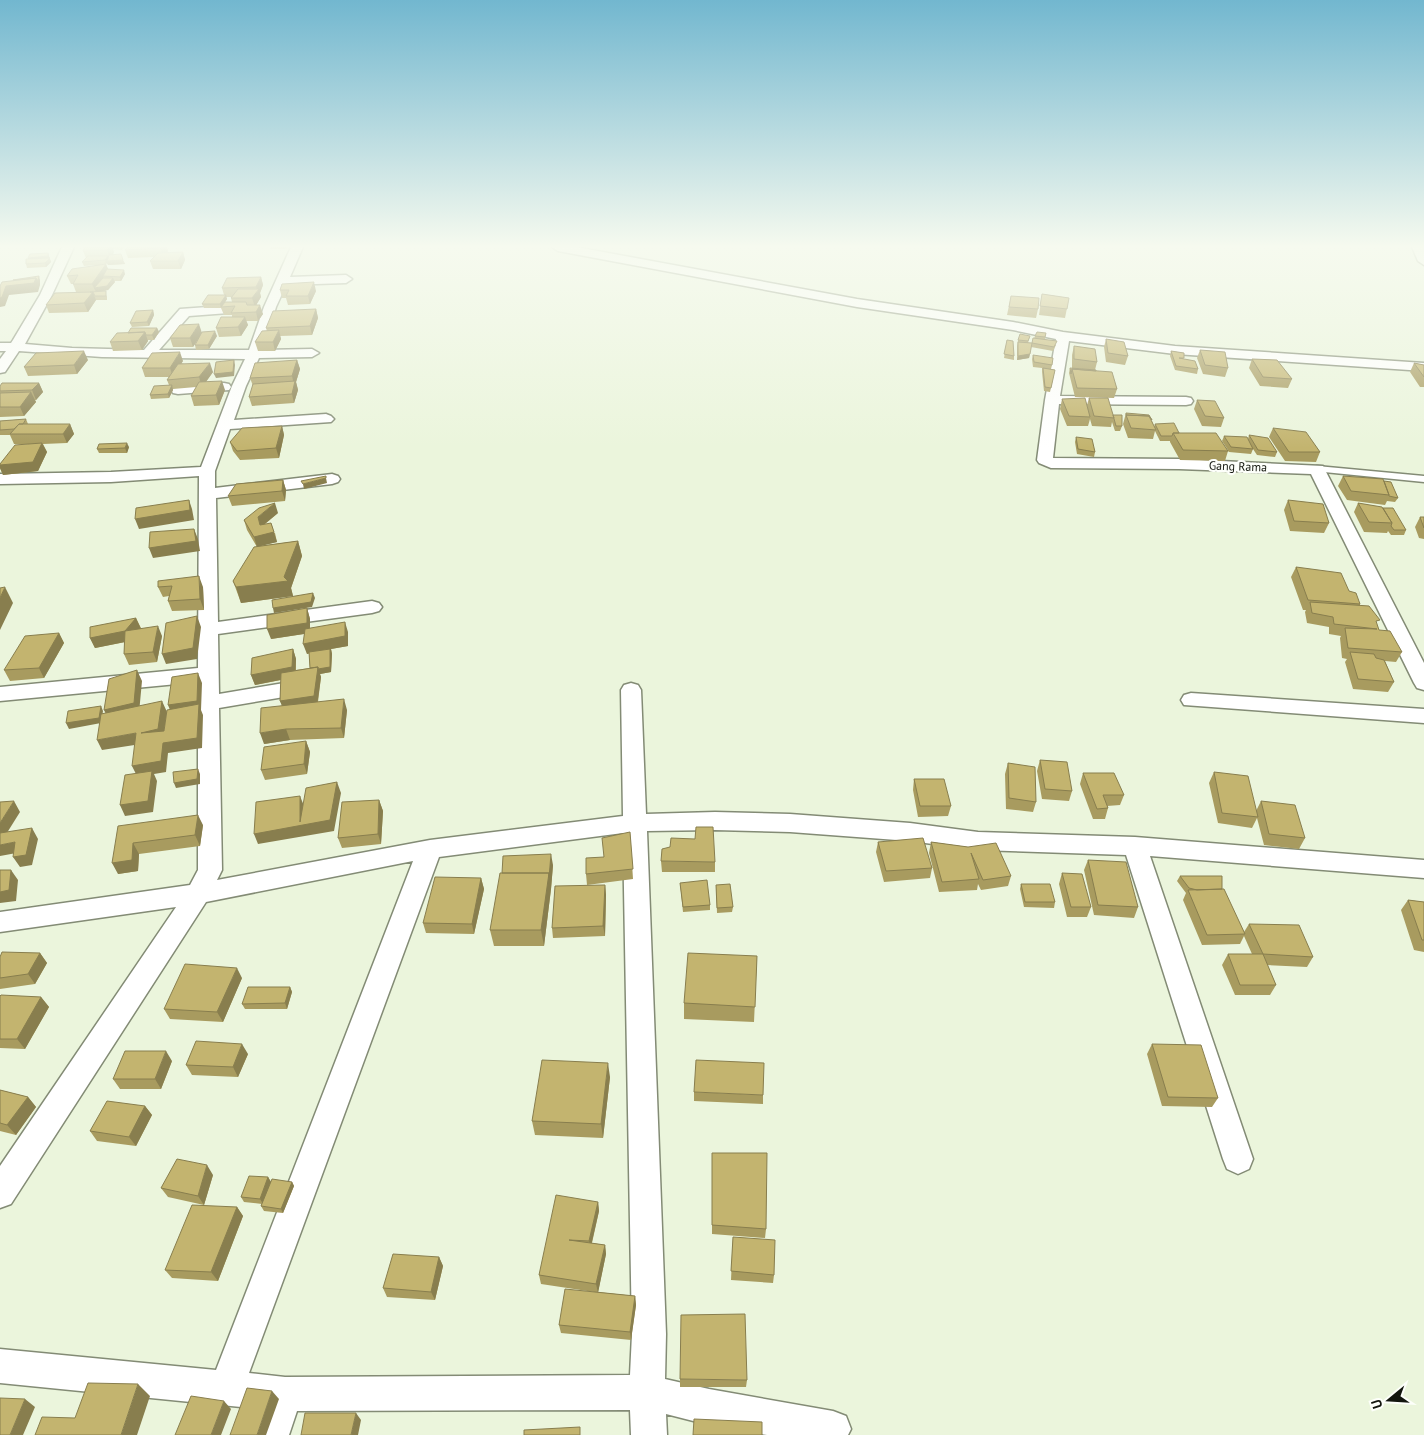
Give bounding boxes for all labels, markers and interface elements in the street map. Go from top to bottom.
street label: Gang Rama [1209,457,1267,475]
north arrow [1364,1375,1414,1425]
text: U [1367,1397,1387,1411]

